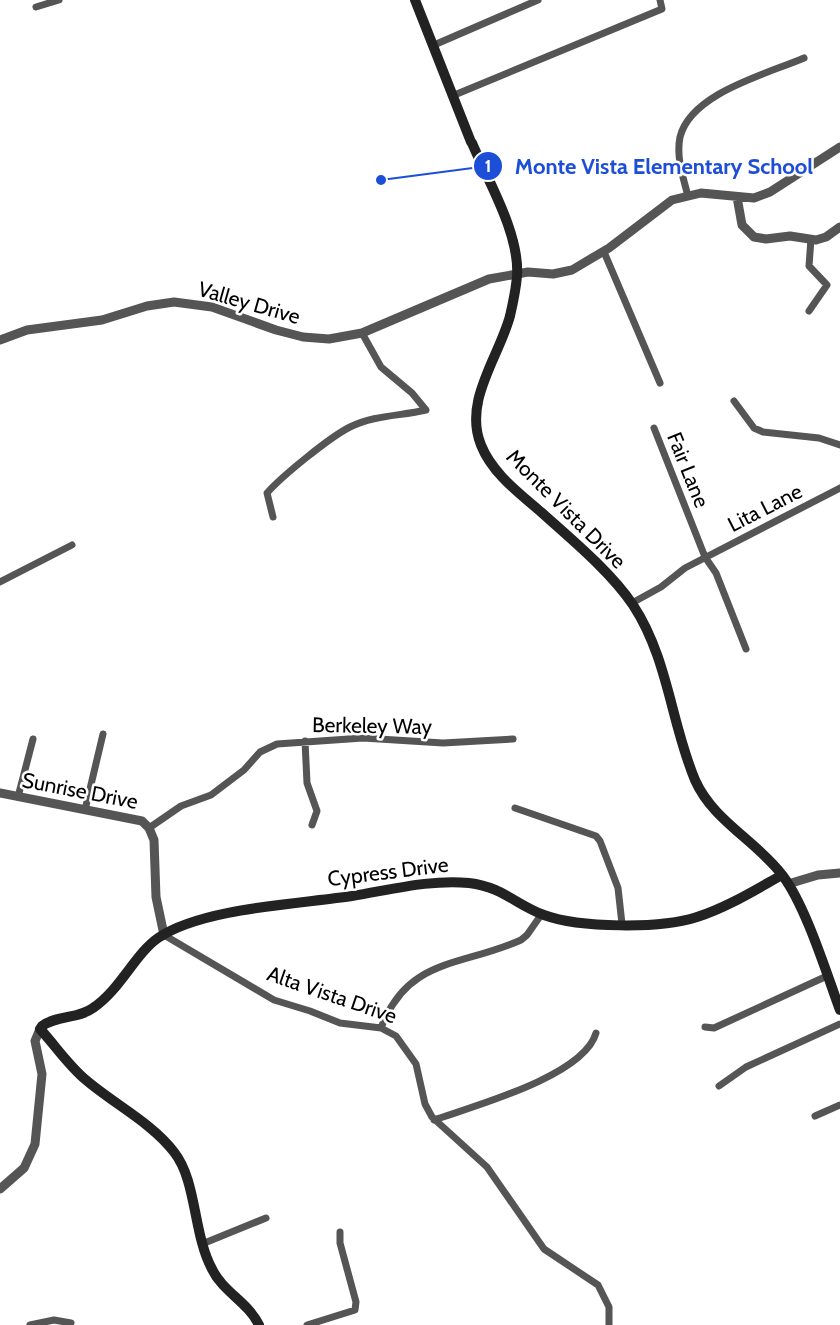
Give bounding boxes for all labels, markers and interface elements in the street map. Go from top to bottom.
callout: Monte Vista Elementary School [473,146,825,186]
text: Monte Vista Elementary School [515,153,813,180]
text: 1 [485,155,491,177]
street label: Valley Drive [195,276,303,329]
street label: Fair Lane [662,429,715,511]
street label: Monte Vista Drive [502,444,631,574]
street label: Lita Lane [723,478,806,537]
street label: Berkeley Way [312,712,432,739]
street label: Sunrise Drive [20,767,140,814]
street label: Cypress Drive [326,852,450,891]
street label: Alta Vista Drive [264,961,400,1028]

